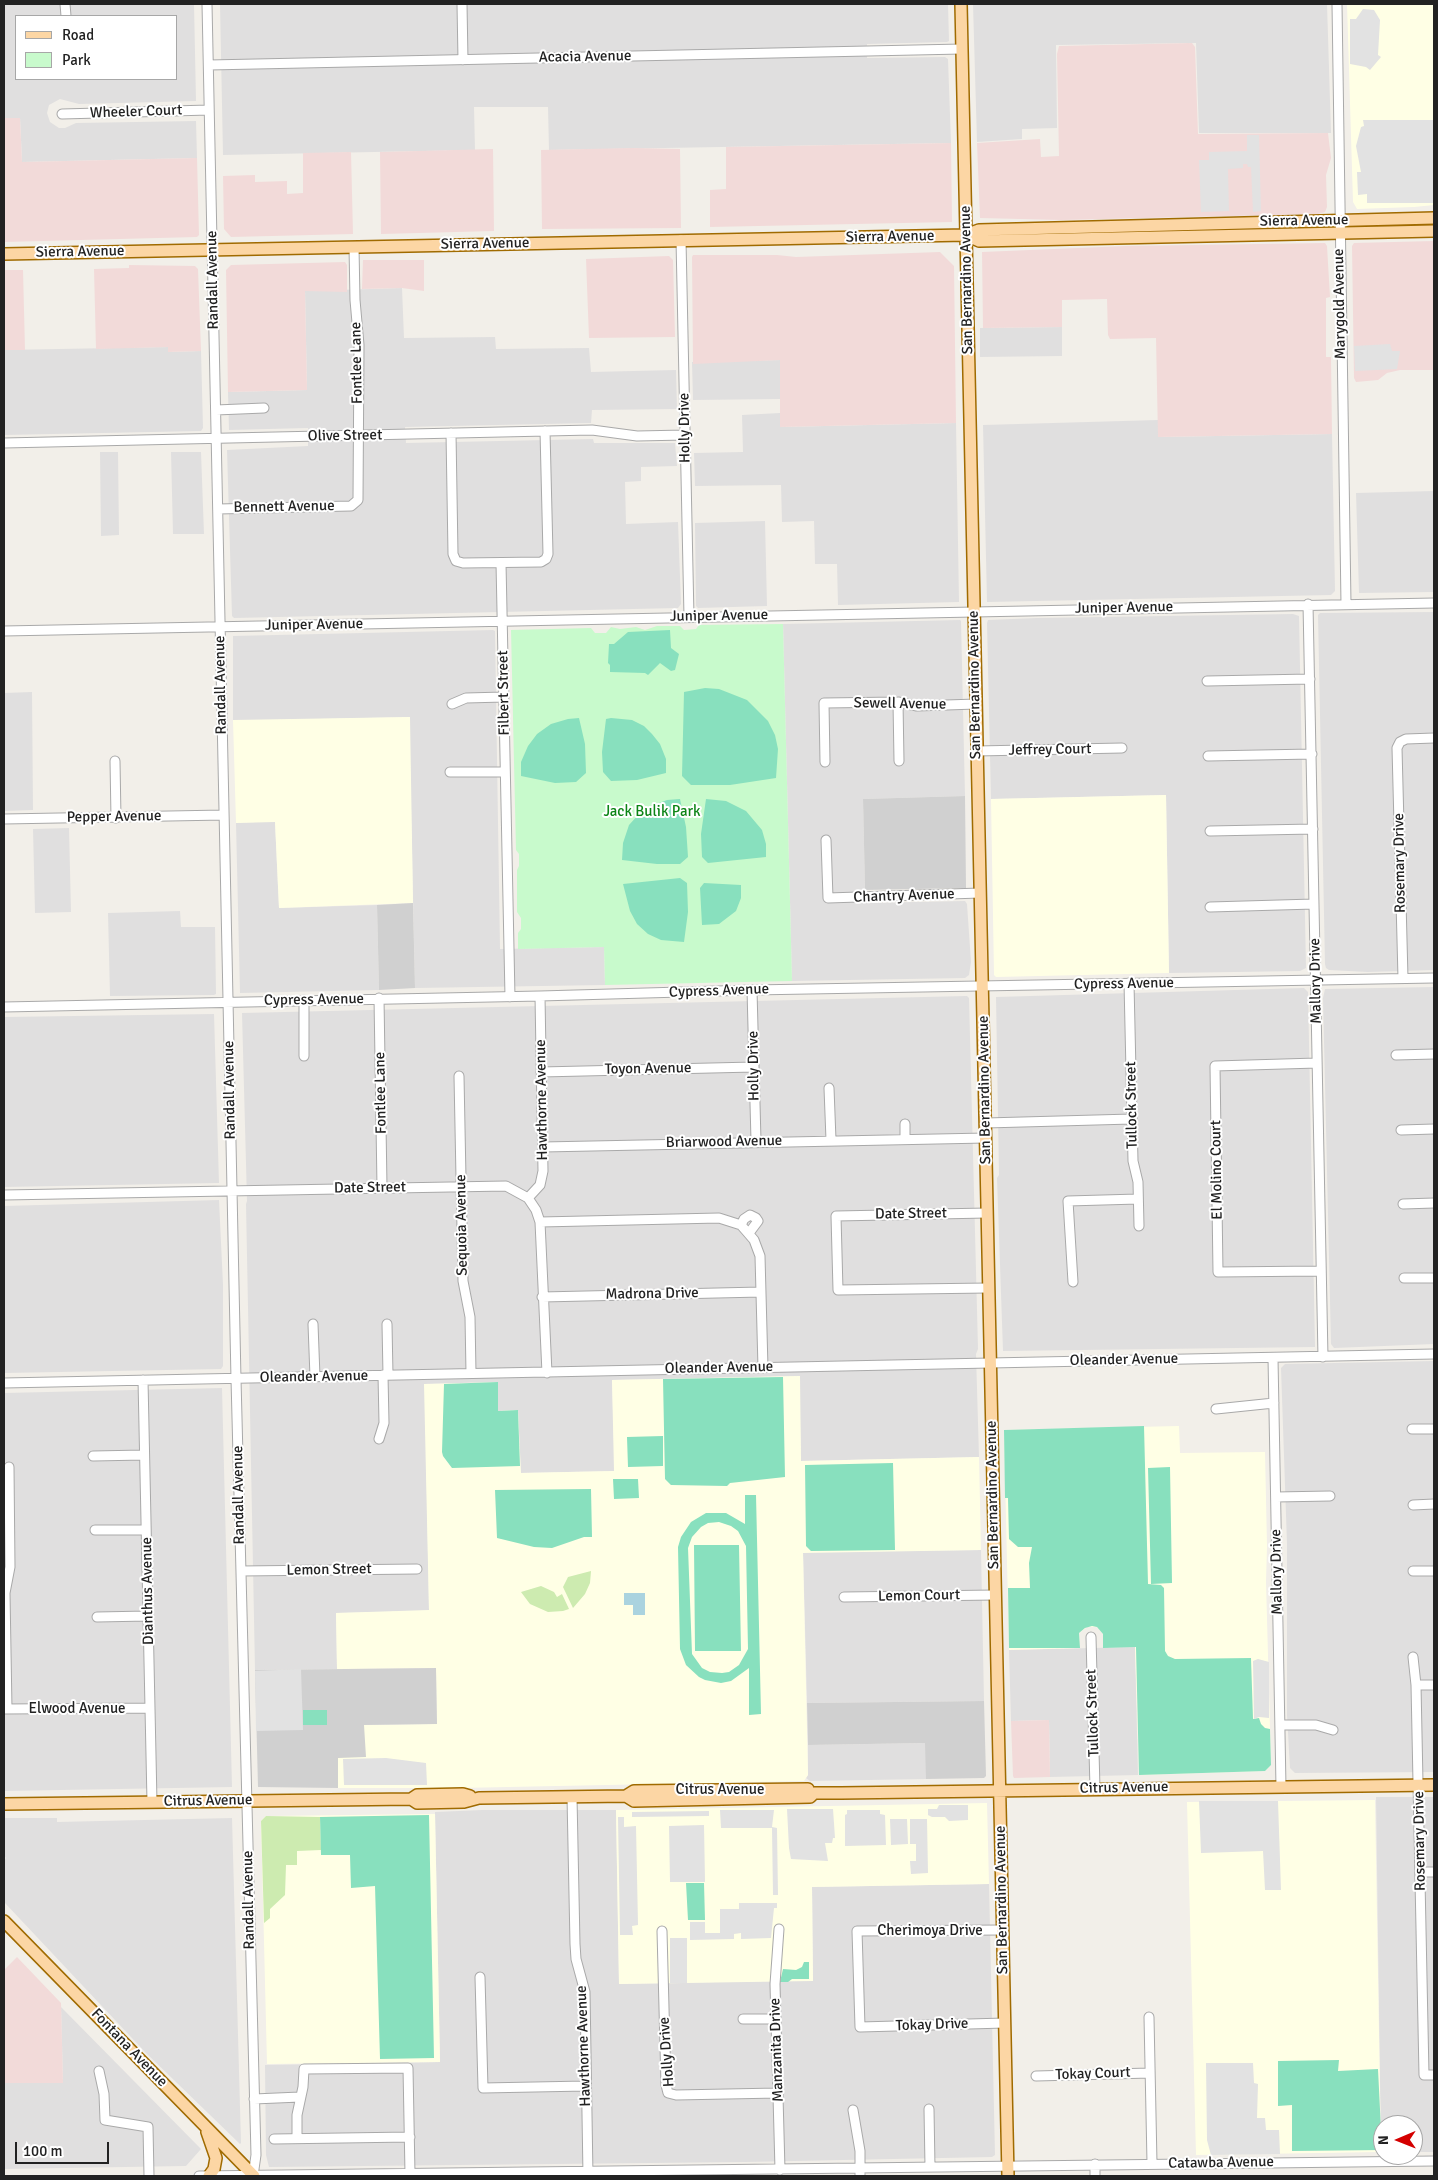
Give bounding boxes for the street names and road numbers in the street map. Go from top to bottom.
street label: Acacia Avenue [538,47,632,67]
street label: Wheeler Court [89,101,183,123]
street label: San Bernardino Avenue [957,205,977,355]
street label: Sierra Avenue [1260,211,1348,231]
street label: Sierra Avenue [846,227,934,247]
street label: Randall Avenue [203,230,223,330]
street label: Sierra Avenue [441,234,529,254]
street label: Sierra Avenue [36,242,124,262]
street label: Marygold Avenue [1330,248,1350,360]
street label: Fontlee Lane [347,322,367,404]
street label: Holly Drive [675,393,695,463]
street label: Olive Street [308,426,382,446]
street label: Bennett Avenue [233,497,335,517]
street label: Juniper Avenue [1075,598,1173,618]
street label: Juniper Avenue [670,606,768,626]
street label: San Bernardino Avenue [965,610,985,760]
street label: Juniper Avenue [265,615,363,635]
street label: Randall Avenue [211,635,231,735]
street label: Filbert Street [494,650,514,736]
street label: Sewell Avenue [854,694,946,714]
street label: Jeffrey Court [1008,740,1092,760]
street label: Pepper Avenue [66,807,162,827]
street label: Rosemary Drive [1390,813,1410,913]
street label: Chantry Avenue [853,885,955,907]
street label: Mallory Drive [1306,938,1326,1024]
street label: Cypress Avenue [1074,974,1174,994]
street label: Cypress Avenue [669,980,769,1002]
street label: Cypress Avenue [264,990,364,1010]
street label: San Bernardino Avenue [975,1015,995,1165]
street label: Holly Drive [744,1031,764,1101]
street label: Hawthorne Avenue [532,1039,552,1161]
street label: Randall Avenue [220,1040,240,1140]
street label: Fontlee Lane [371,1052,391,1134]
street label: Toyon Avenue [604,1059,692,1079]
street label: Tullock Street [1122,1061,1142,1149]
street label: El Molino Court [1207,1120,1227,1220]
street label: Briarwood Avenue [666,1132,782,1152]
street label: Sequoia Avenue [452,1174,472,1276]
street label: Date Street [334,1178,406,1198]
street label: Date Street [875,1204,947,1224]
street label: Madrona Drive [605,1284,699,1304]
street label: Oleander Avenue [1070,1350,1178,1370]
street label: Oleander Avenue [665,1358,773,1378]
street label: Oleander Avenue [260,1367,368,1387]
street label: San Bernardino Avenue [983,1420,1003,1570]
street label: Randall Avenue [229,1445,249,1545]
street label: Mallory Drive [1267,1529,1287,1615]
street label: Dianthus Avenue [138,1537,158,1645]
street label: Lemon Street [286,1560,372,1580]
street label: Lemon Court [878,1586,960,1606]
street label: Tullock Street [1082,1669,1104,1757]
street label: Elwood Avenue [28,1700,126,1718]
street label: Citrus Avenue [1079,1778,1169,1798]
street label: Citrus Avenue [676,1781,764,1799]
street label: Citrus Avenue [163,1791,253,1811]
street label: Rosemary Drive [1410,1791,1430,1891]
street label: San Bernardino Avenue [992,1825,1012,1975]
street label: Randall Avenue [239,1850,259,1950]
street label: Cherimoya Drive [877,1922,983,1940]
street label: Hawthorne Avenue [573,1985,595,2107]
street label: Manzanita Drive [766,1998,788,2102]
street label: Fontana Avenue [87,2005,171,2091]
street label: Tokay Drive [895,2015,969,2035]
street label: Holly Drive [656,2016,678,2088]
street label: Tokay Court [1055,2064,1131,2084]
street label: Catawba Avenue [1168,2153,1274,2173]

